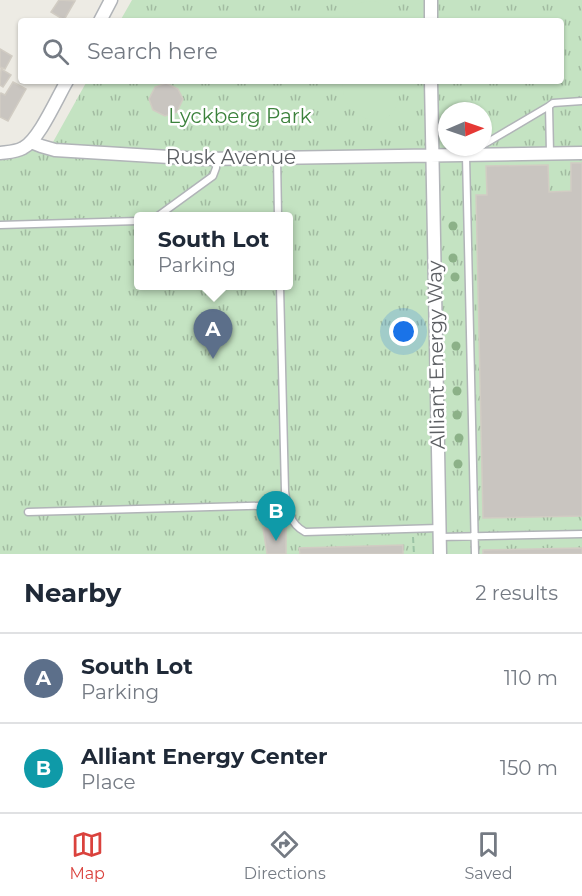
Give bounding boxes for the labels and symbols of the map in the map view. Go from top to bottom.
north arrow [438,102,492,156]
park label: Lyckberg Park [168,104,312,128]
street label: Rusk Avenue [166,145,296,169]
street label: Alliant Energy Way [422,260,450,450]
pin: A [194,310,232,359]
your location [389,317,418,346]
pin: B [256,492,296,541]

